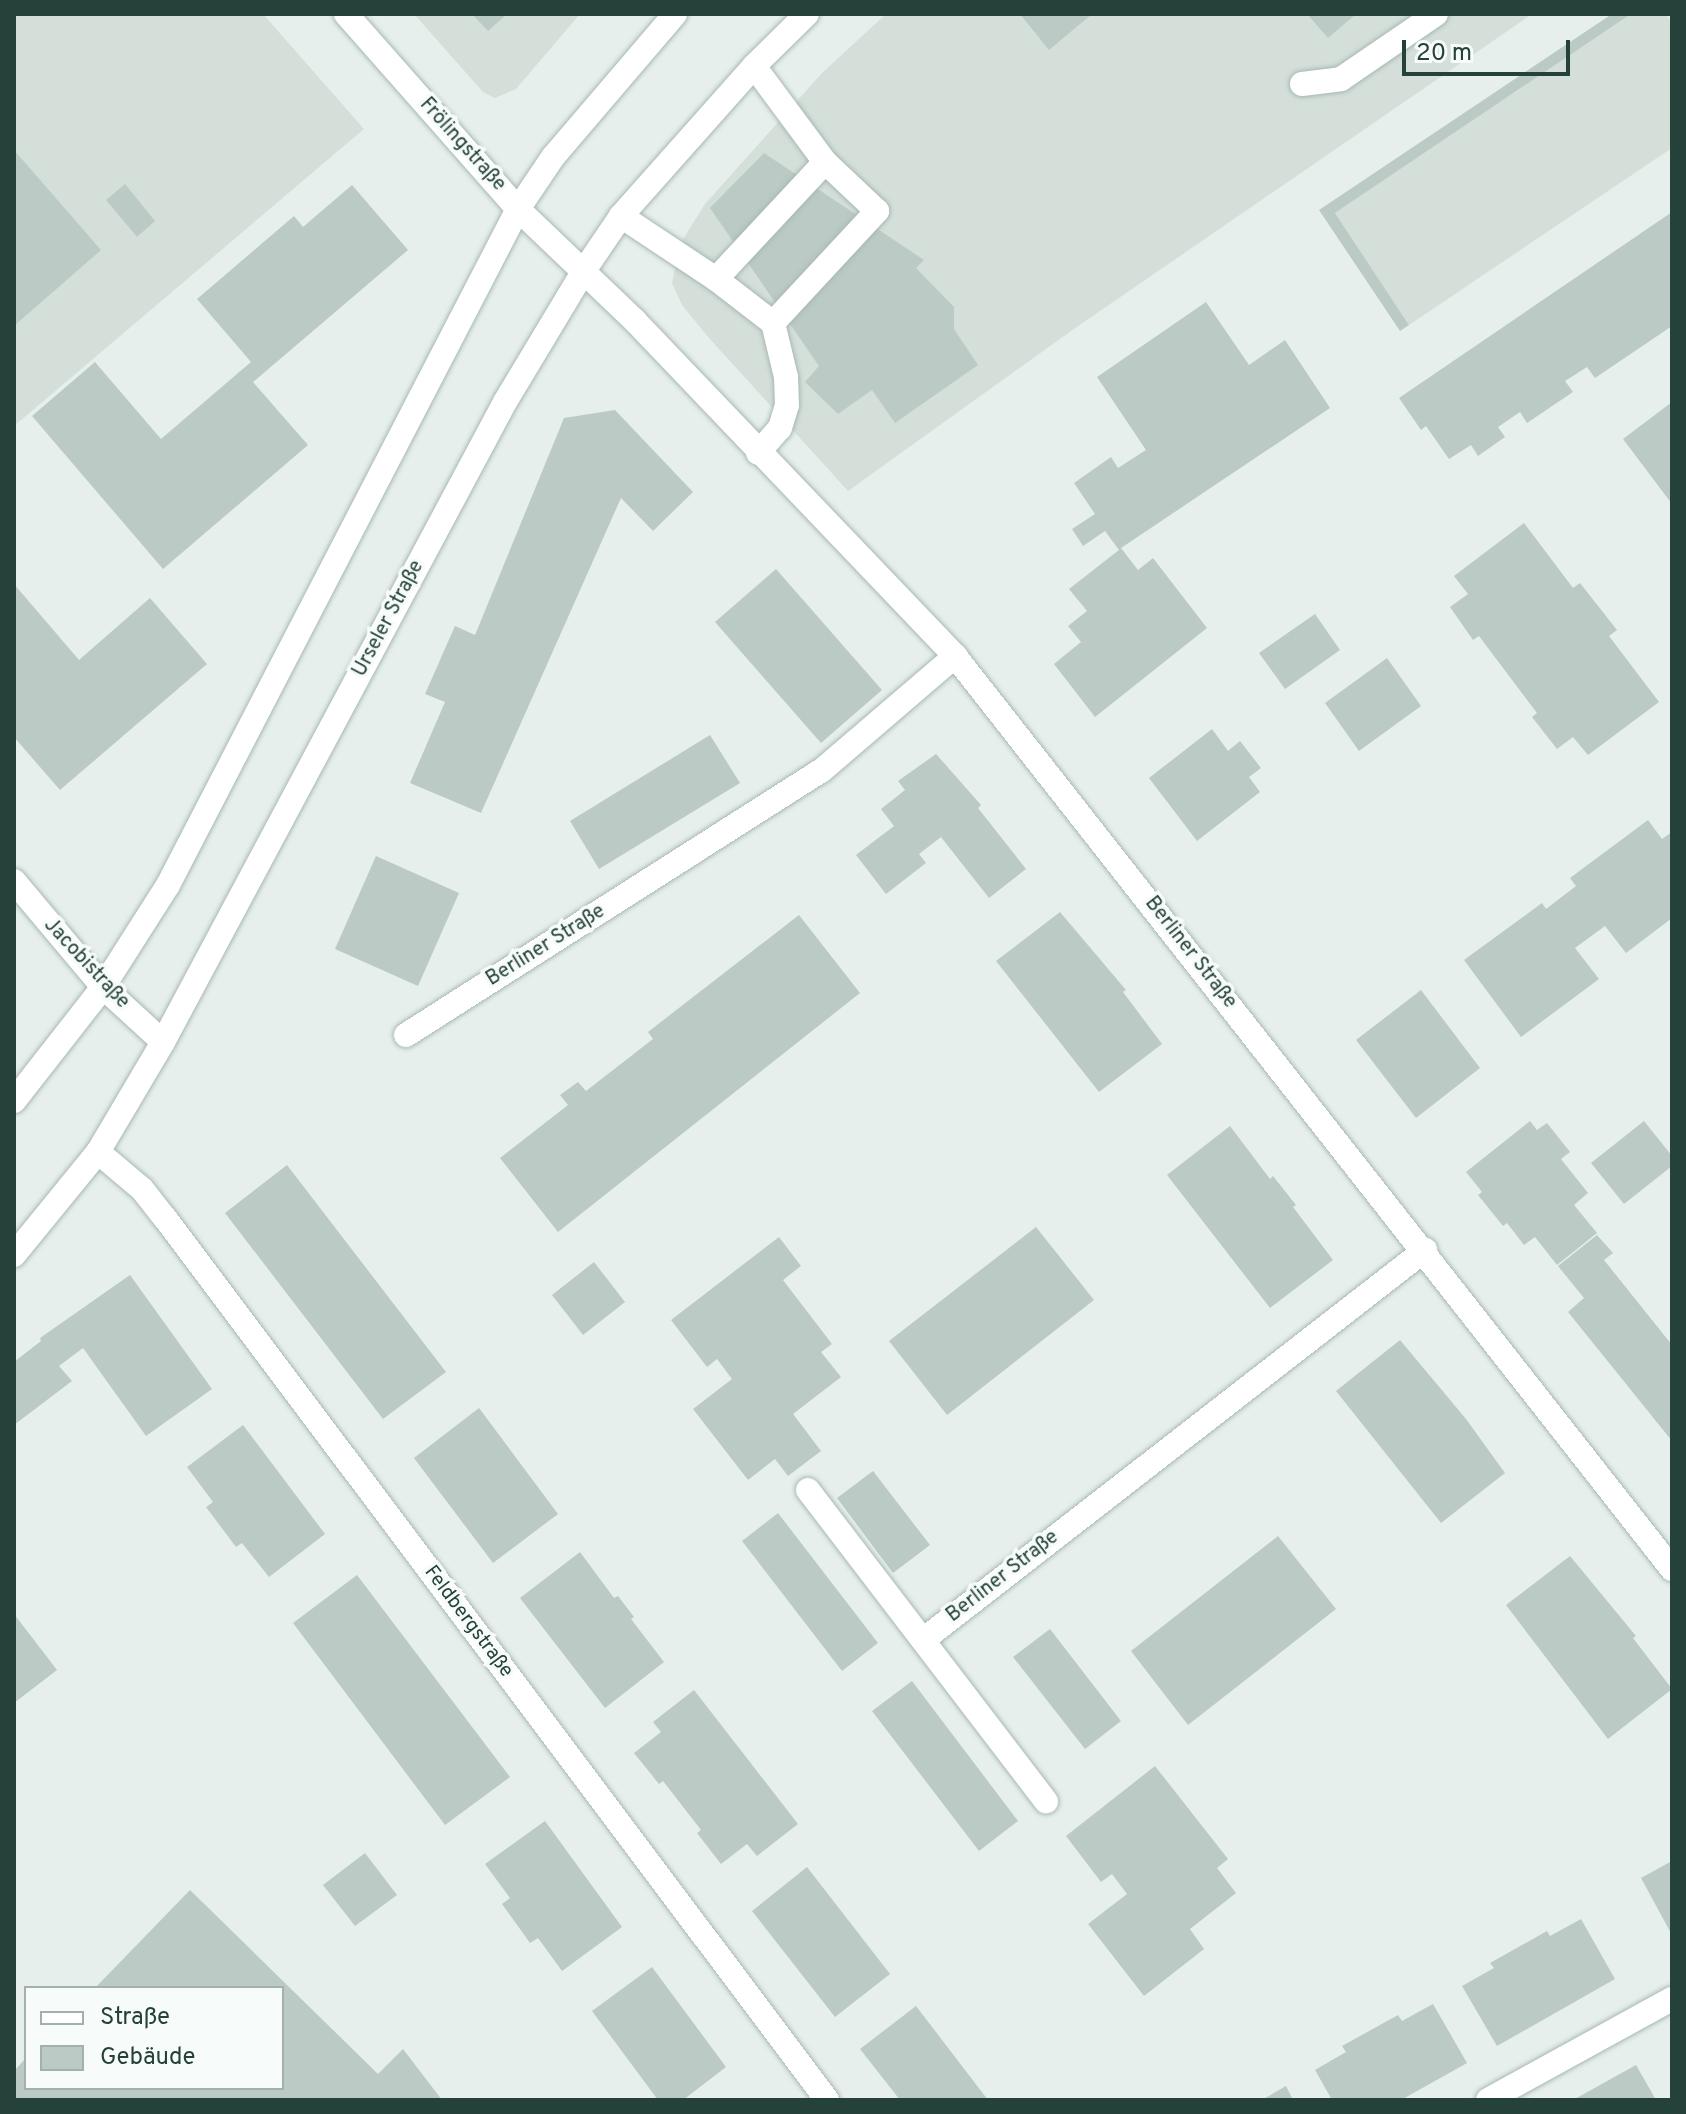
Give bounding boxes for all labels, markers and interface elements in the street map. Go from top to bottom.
scale bar [1406,24,1574,74]
text: 20 m [1416,39,1472,69]
street label: Frölingstraße [414,93,510,197]
street label: Urseler Straße [348,557,430,681]
street label: Berliner Straße [1139,892,1241,1014]
street label: Berliner Straße [482,900,610,992]
street label: Jacobistraße [38,914,134,1014]
street label: Berliner Straße [942,1526,1064,1628]
street label: Feldbergstraße [418,1561,518,1683]
legend [24,1986,284,2090]
text: Straße [100,2003,170,2033]
text: Gebäude [100,2043,195,2073]

